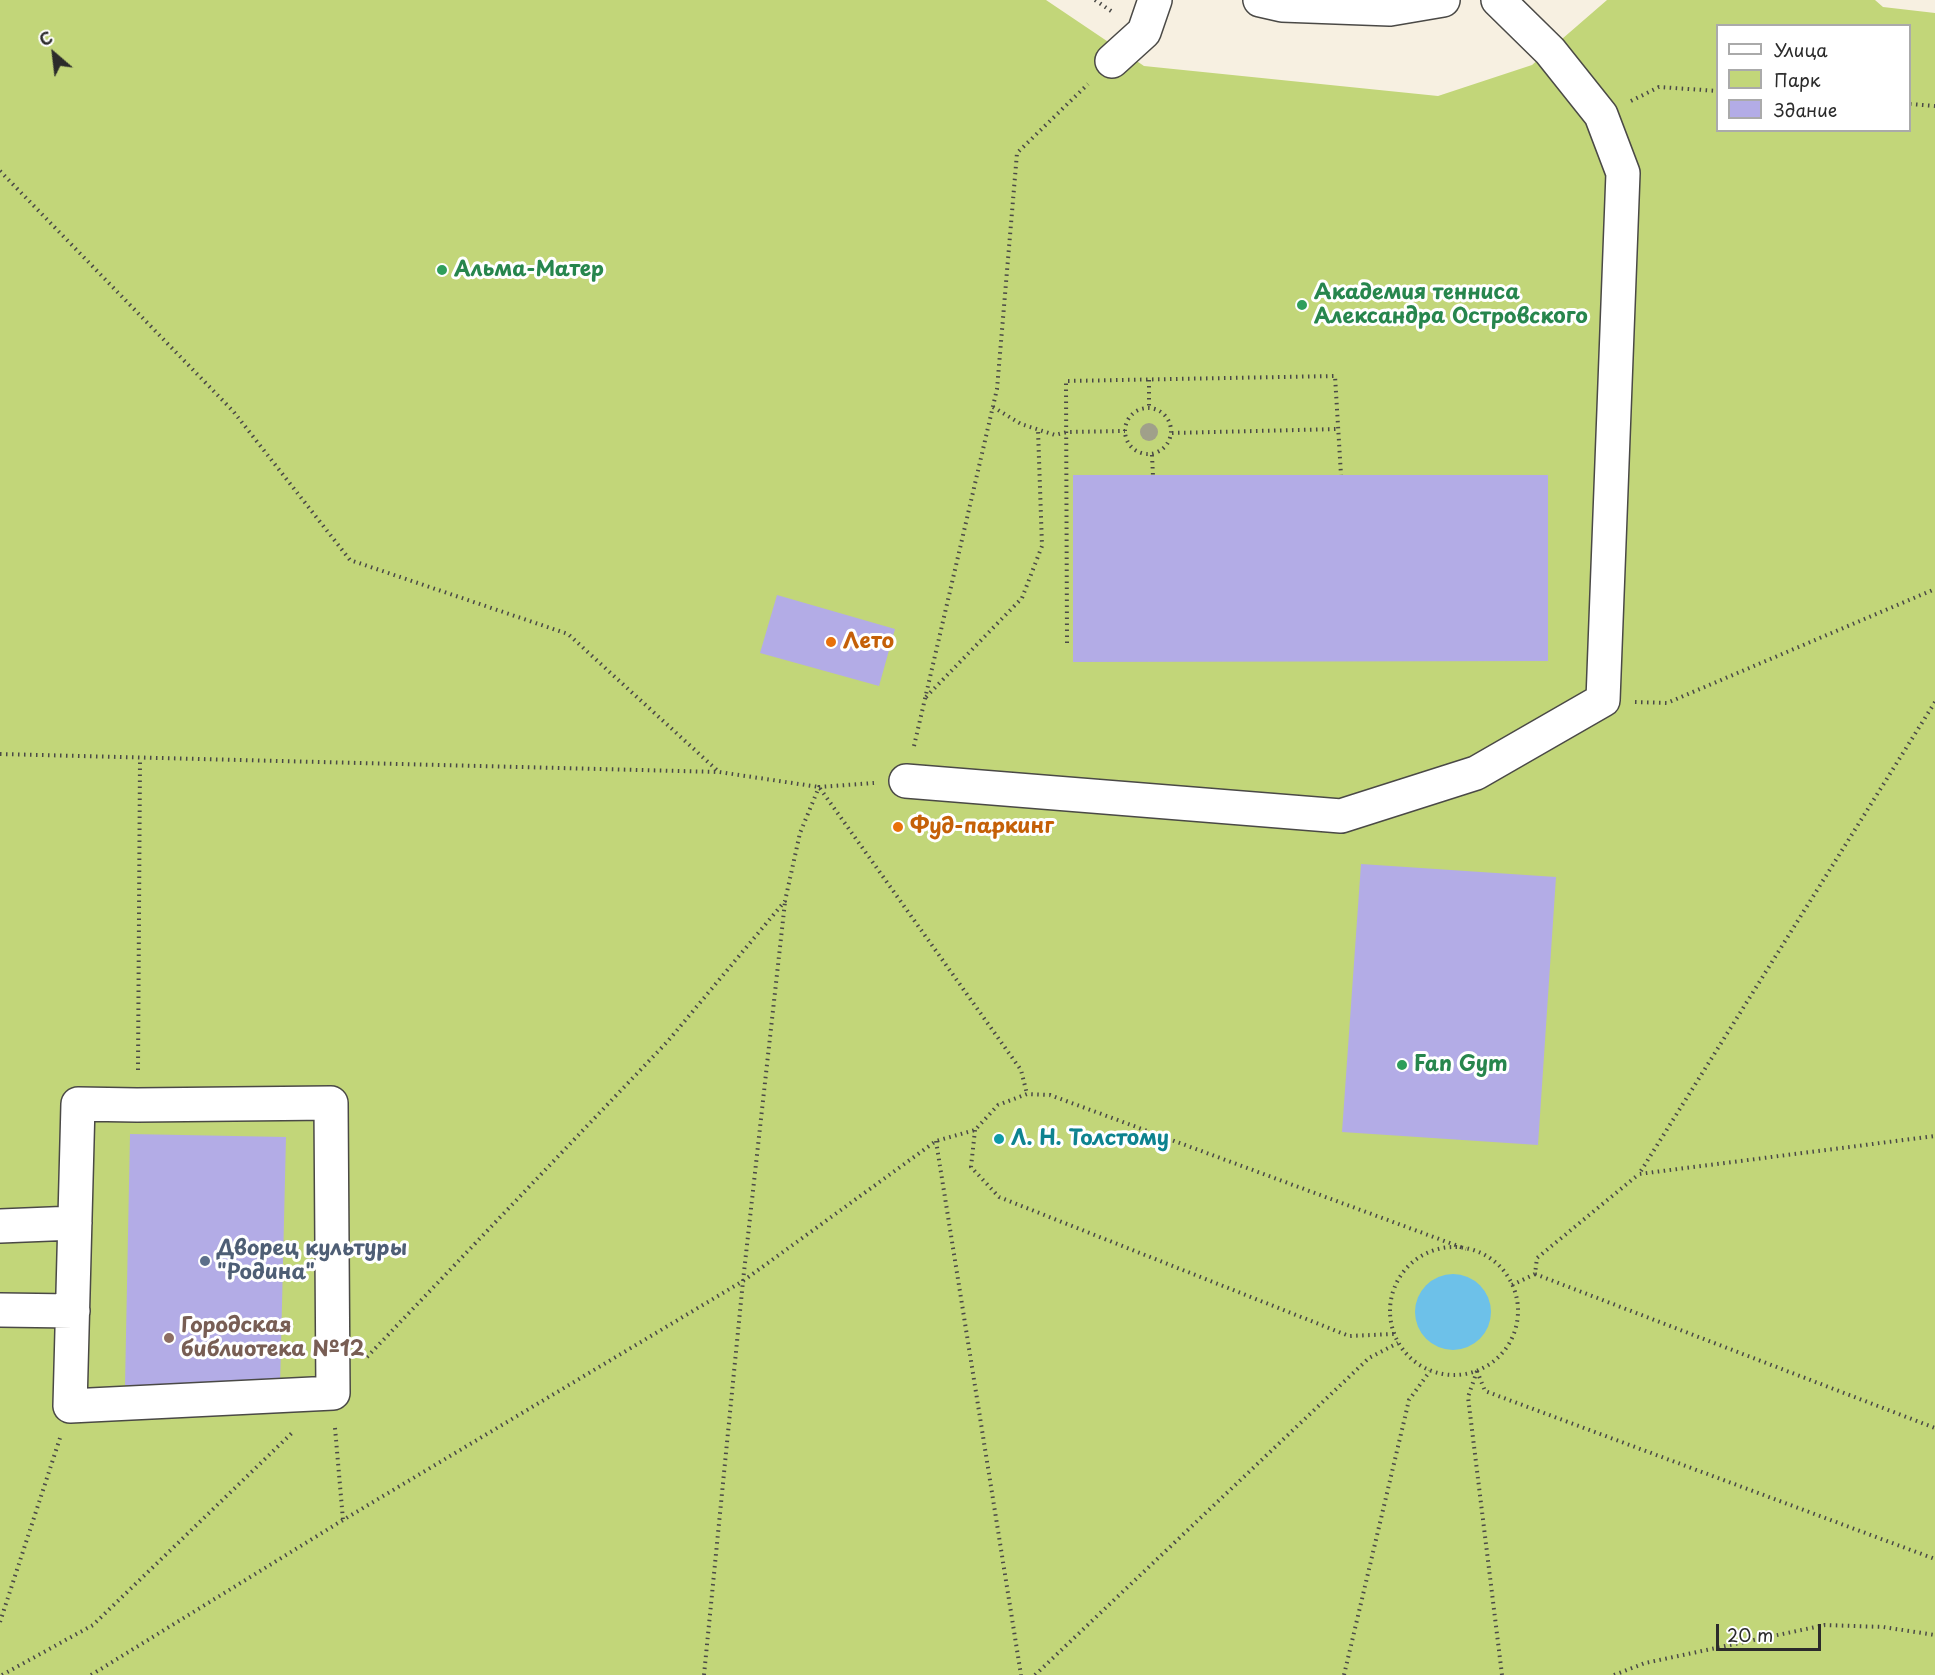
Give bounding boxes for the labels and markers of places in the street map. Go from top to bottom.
place label: Альма-Матер [454,257,604,283]
marker: Альма-Матер [435,263,449,277]
place label: Академия тенниса Александра Островского [1314,280,1588,330]
marker: Академия тенниса Александра Островского [1295,298,1309,312]
place label: Лето [843,629,894,655]
marker: Лето [824,635,838,649]
place label: Фуд-паркинг [910,814,1054,840]
marker: Фуд-паркинг [891,820,905,834]
place label: Fan Gym [1414,1052,1508,1078]
marker: Fan Gym [1395,1058,1409,1072]
place label: Л. Н. Толстому [1011,1126,1169,1152]
marker: Л. Н. Толстому [992,1132,1006,1146]
place label: Дворец культуры "Родина" [217,1236,407,1286]
marker: Дворец культуры "Родина" [198,1254,212,1268]
place label: Городская библиотека №12 [181,1313,365,1363]
marker: Городская библиотека №12 [162,1331,176,1345]

